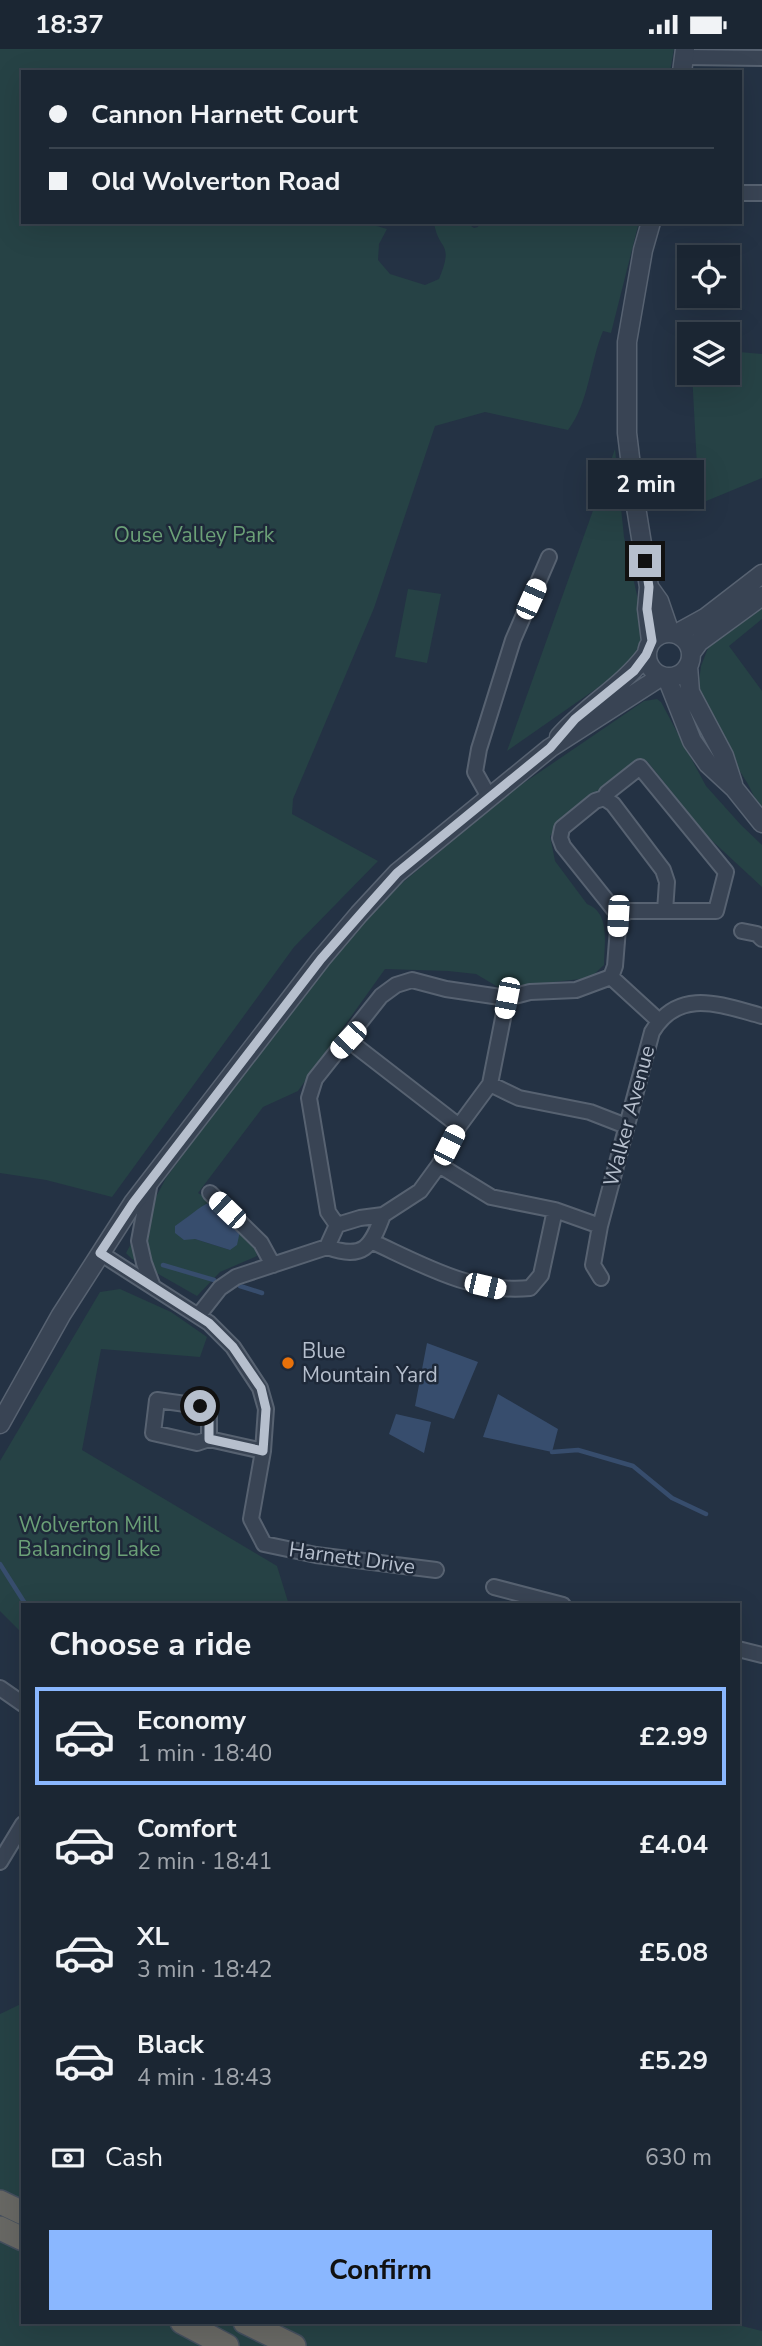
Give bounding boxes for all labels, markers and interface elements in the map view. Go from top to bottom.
text: 18:37 [35,7,104,42]
text: Cannon Harnett Court [91,97,358,132]
text: Old Wolverton Road [91,164,340,199]
map controls [677,245,740,385]
button: locate [677,245,740,308]
button: layers [677,322,740,385]
callout: 2 min [587,459,703,509]
text: 2 min [616,469,676,500]
park label: Ouse Valley Park [114,521,275,549]
route end [629,545,661,577]
car [513,576,550,622]
car [607,894,630,938]
car [493,975,522,1021]
car [326,1017,371,1063]
street label: Walker Avenue [597,1042,661,1190]
car [431,1122,468,1168]
car [205,1188,250,1232]
car [463,1271,508,1301]
place label: Blue Mountain Yard [302,1337,438,1389]
marker: Blue Mountain Yard [280,1355,296,1371]
route start [184,1390,216,1422]
park label: Wolverton Mill Balancing Lake [18,1511,160,1563]
street label: Harnett Drive [287,1535,417,1581]
text: Choose a ride [49,1623,251,1666]
text: Economy [137,1703,246,1738]
icon: car [53,1705,116,1768]
text: £2.99 [639,1719,708,1754]
text: 1 min · 18:40 [137,1738,272,1769]
text: Comfort [137,1811,237,1846]
icon: car [53,1813,116,1876]
text: £4.04 [639,1827,708,1862]
text: 2 min · 18:41 [137,1846,272,1877]
text: XL [137,1919,169,1954]
icon: car [53,1921,116,1984]
text: £5.08 [639,1935,708,1970]
text: 3 min · 18:42 [137,1954,272,1985]
text: Black [137,2027,204,2062]
icon: car [53,2029,116,2092]
text: £5.29 [639,2043,708,2078]
text: 4 min · 18:43 [137,2062,272,2093]
icon: cash [49,2139,87,2177]
text: Cash [105,2140,163,2175]
text: 630 m [645,2142,712,2173]
button: Confirm [49,2230,712,2310]

